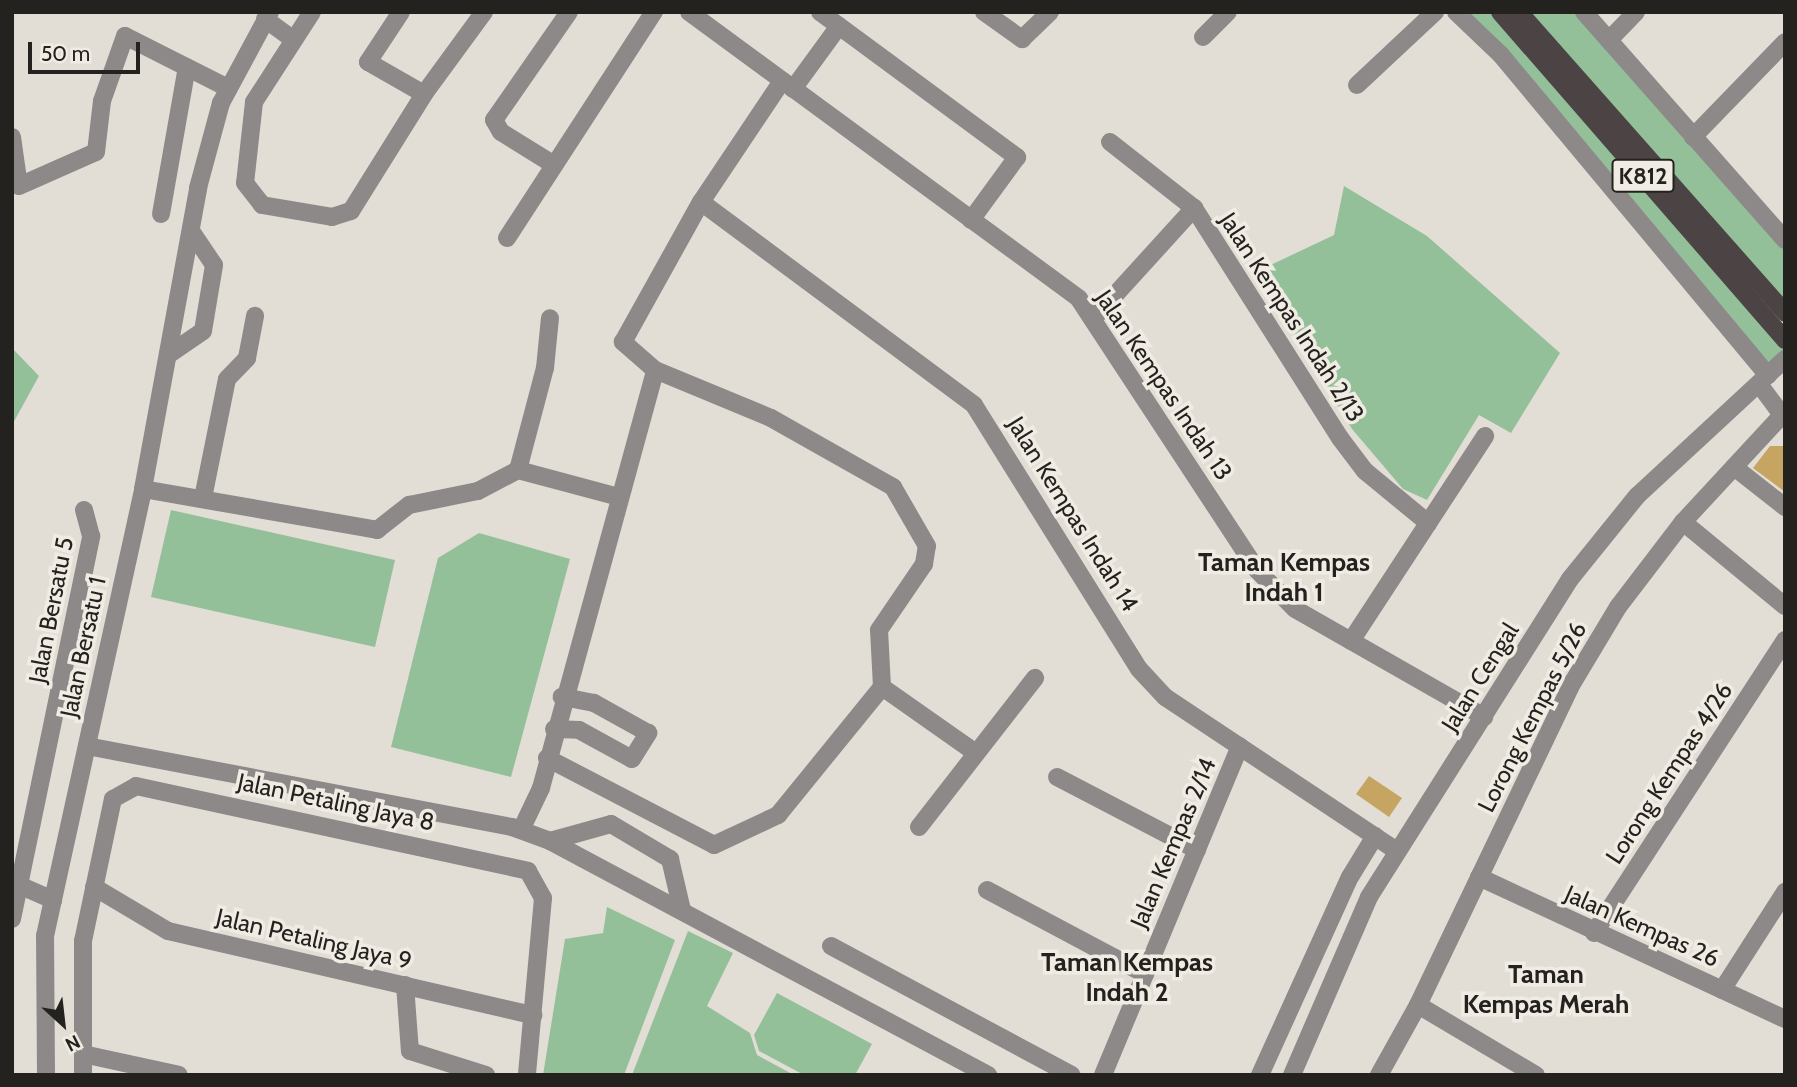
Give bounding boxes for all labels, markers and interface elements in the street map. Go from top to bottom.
scale bar [32,28,144,72]
text: 50 m [41,41,90,66]
road number: K812 [1612,156,1674,196]
street label: Jalan Kempas Indah 2/13 [1214,207,1370,427]
street label: Jalan Kempas Indah 13 [1090,284,1238,486]
street label: Jalan Kempas Indah 14 [1001,411,1145,617]
street label: Jalan Bersatu 5 [23,535,79,685]
district label: Taman Kempas Indah 1 [1198,547,1370,608]
street label: Jalan Bersatu 1 [54,574,112,720]
street label: Jalan Cengal [1435,617,1525,737]
street label: Lorong Kempas 5/26 [1472,617,1592,817]
street label: Lorong Kempas 4/26 [1600,677,1738,869]
street label: Jalan Kempas 2/14 [1124,754,1222,932]
street label: Jalan Petaling Jaya 8 [235,767,437,837]
street label: Jalan Kempas 26 [1560,879,1724,973]
street label: Jalan Petaling Jaya 9 [213,903,415,975]
district label: Taman Kempas Indah 2 [1041,947,1213,1009]
district label: Taman Kempas Merah [1463,959,1629,1020]
north arrow [28,989,98,1059]
text: N [62,1030,84,1056]

